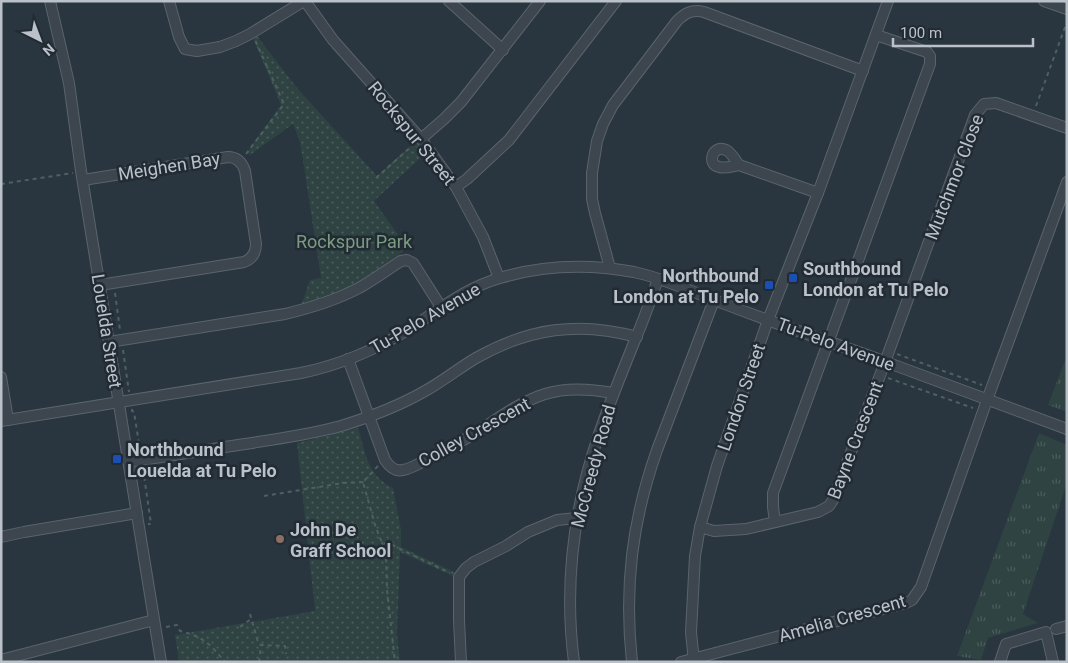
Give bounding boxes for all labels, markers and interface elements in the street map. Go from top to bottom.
north arrow [15,15,65,65]
scale bar [893,15,1033,47]
text: 100 m [900,24,942,42]
text: N [40,40,58,59]
street label: Rockspur Street [364,77,460,189]
street label: Mutchmor Close [920,111,988,243]
street label: Meighen Bay [116,147,222,184]
park label: Rockspur Park [296,231,413,252]
place label: Southbound London at Tu Pelo [803,258,949,300]
place label: Northbound London at Tu Pelo [613,265,759,307]
street label: Louelda Street [88,272,126,390]
marker: Southbound London at Tu Pelo [787,272,799,284]
street label: Tu-Pelo Avenue [366,278,484,358]
marker: Northbound London at Tu Pelo [763,279,775,291]
street label: Tu-Pelo Avenue [774,313,898,375]
street label: London Street [713,340,769,453]
street label: Bayne Crescent [823,378,887,502]
street label: Colley Crescent [414,393,534,471]
street label: McCreedy Road [567,402,619,530]
place label: Northbound Louelda at Tu Pelo [127,439,277,481]
marker: Northbound Louelda at Tu Pelo [111,453,123,465]
place label: John De Graff School [290,519,391,561]
marker: John De Graff School [274,533,286,545]
street label: Amelia Crescent [776,590,908,646]

